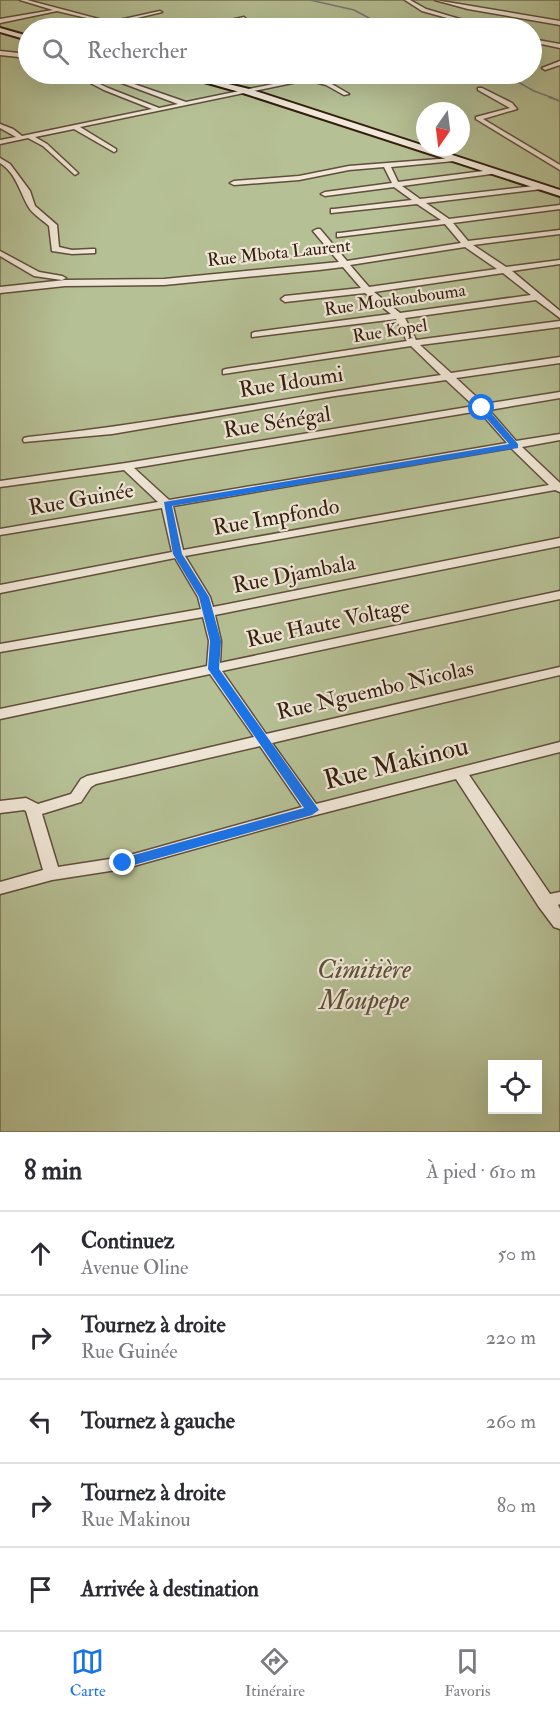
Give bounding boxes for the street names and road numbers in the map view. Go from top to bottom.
street label: Rue Mbota Laurent [206,234,352,272]
street label: Rue Moukoubouma [323,279,468,321]
street label: Rue Kopel [351,314,429,348]
street label: Rue Idoumi [237,360,345,404]
street label: Rue Sénégal [221,400,333,444]
street label: Rue Guinée [26,476,136,522]
street label: Rue Impfondo [211,492,342,543]
street label: Rue Djambala [230,548,359,600]
street label: Rue Haute Voltage [244,592,412,654]
street label: Rue Nguembo Nicolas [274,654,476,726]
street label: Rue Makinou [320,729,472,797]

